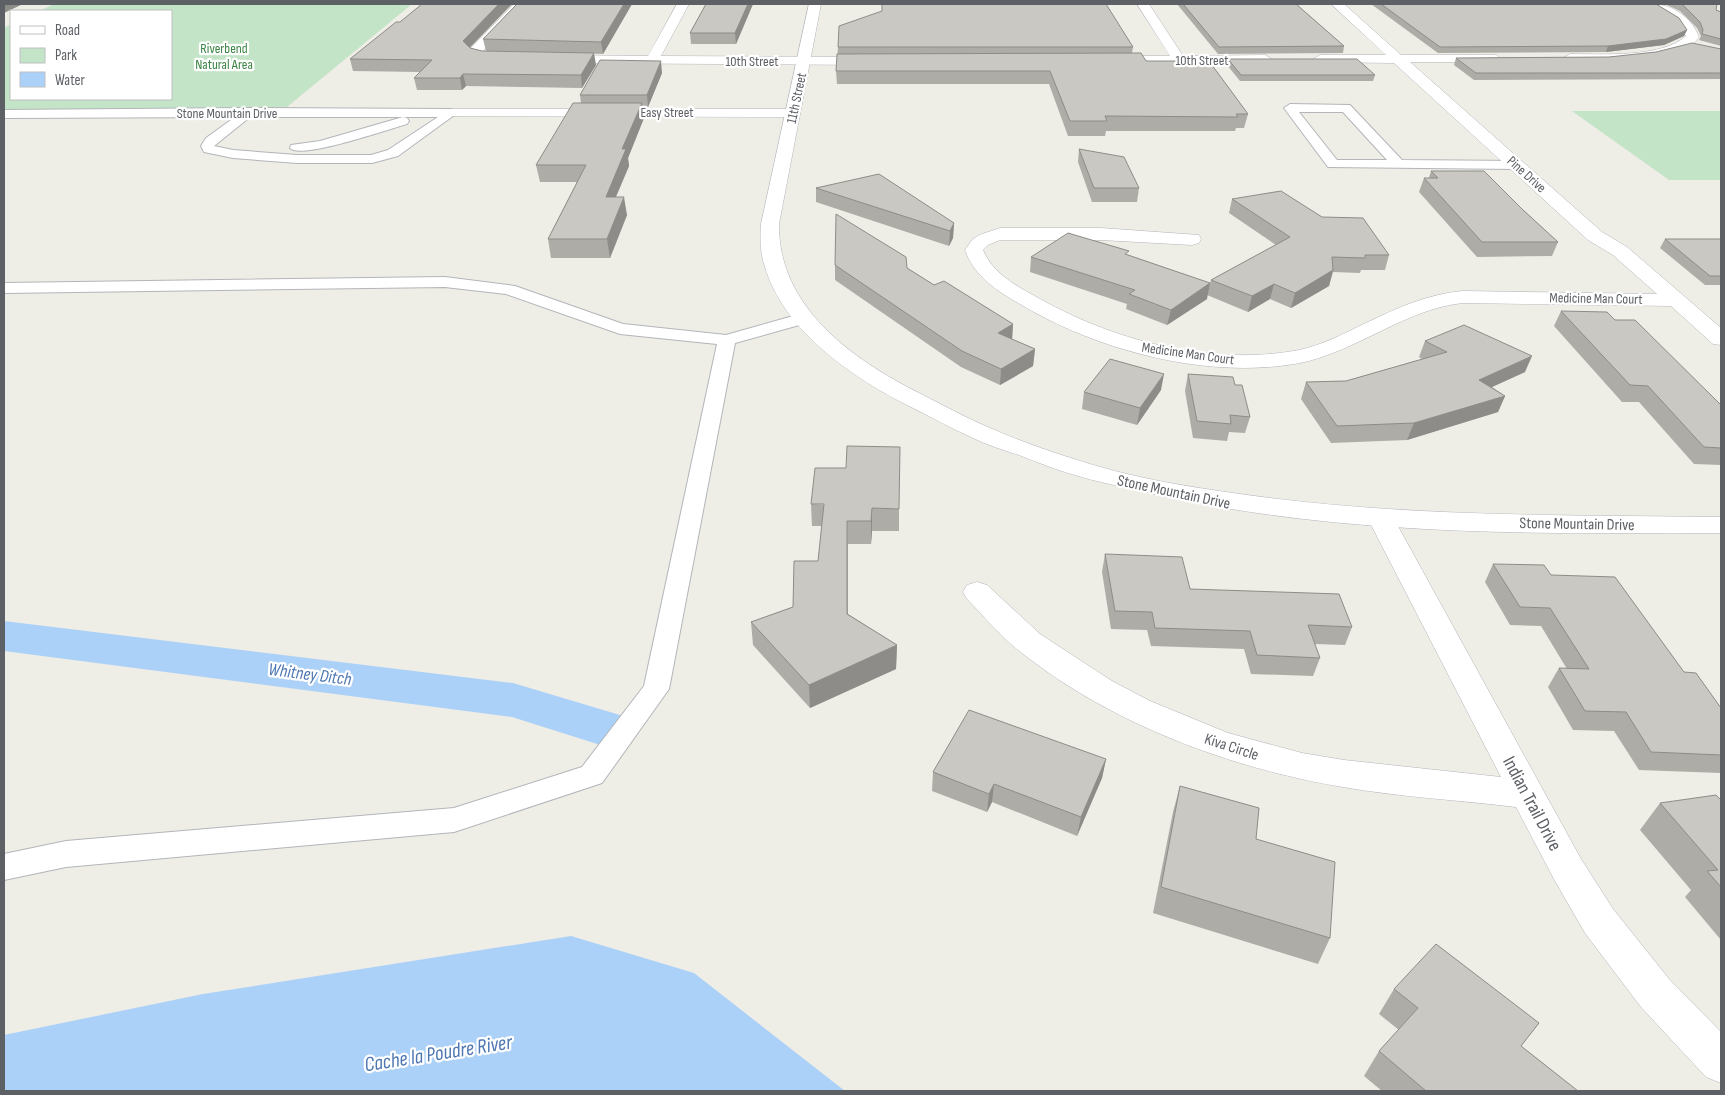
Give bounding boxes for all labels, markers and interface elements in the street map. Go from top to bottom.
legend [10,10,172,100]
text: Road [55,21,80,40]
park label: Riverbend Natural Area [195,40,253,73]
text: Park [55,46,77,65]
street label: 10th Street [1175,52,1229,69]
street label: 10th Street [725,53,779,70]
text: Water [55,71,86,90]
street label: 11th Street [783,71,810,125]
street label: Easy Street [640,104,694,121]
street label: Stone Mountain Drive [177,105,277,122]
street label: Pine Drive [1504,152,1550,196]
street label: Medicine Man Court [1549,289,1643,308]
street label: Medicine Man Court [1141,339,1235,368]
street label: Stone Mountain Drive [1115,471,1232,514]
street label: Stone Mountain Drive [1519,514,1635,535]
water label: Whitney Ditch [267,659,353,690]
street label: Kiva Circle [1202,730,1261,765]
street label: Indian Trail Drive [1497,752,1566,855]
water label: Cache la Poudre River [362,1029,515,1078]

